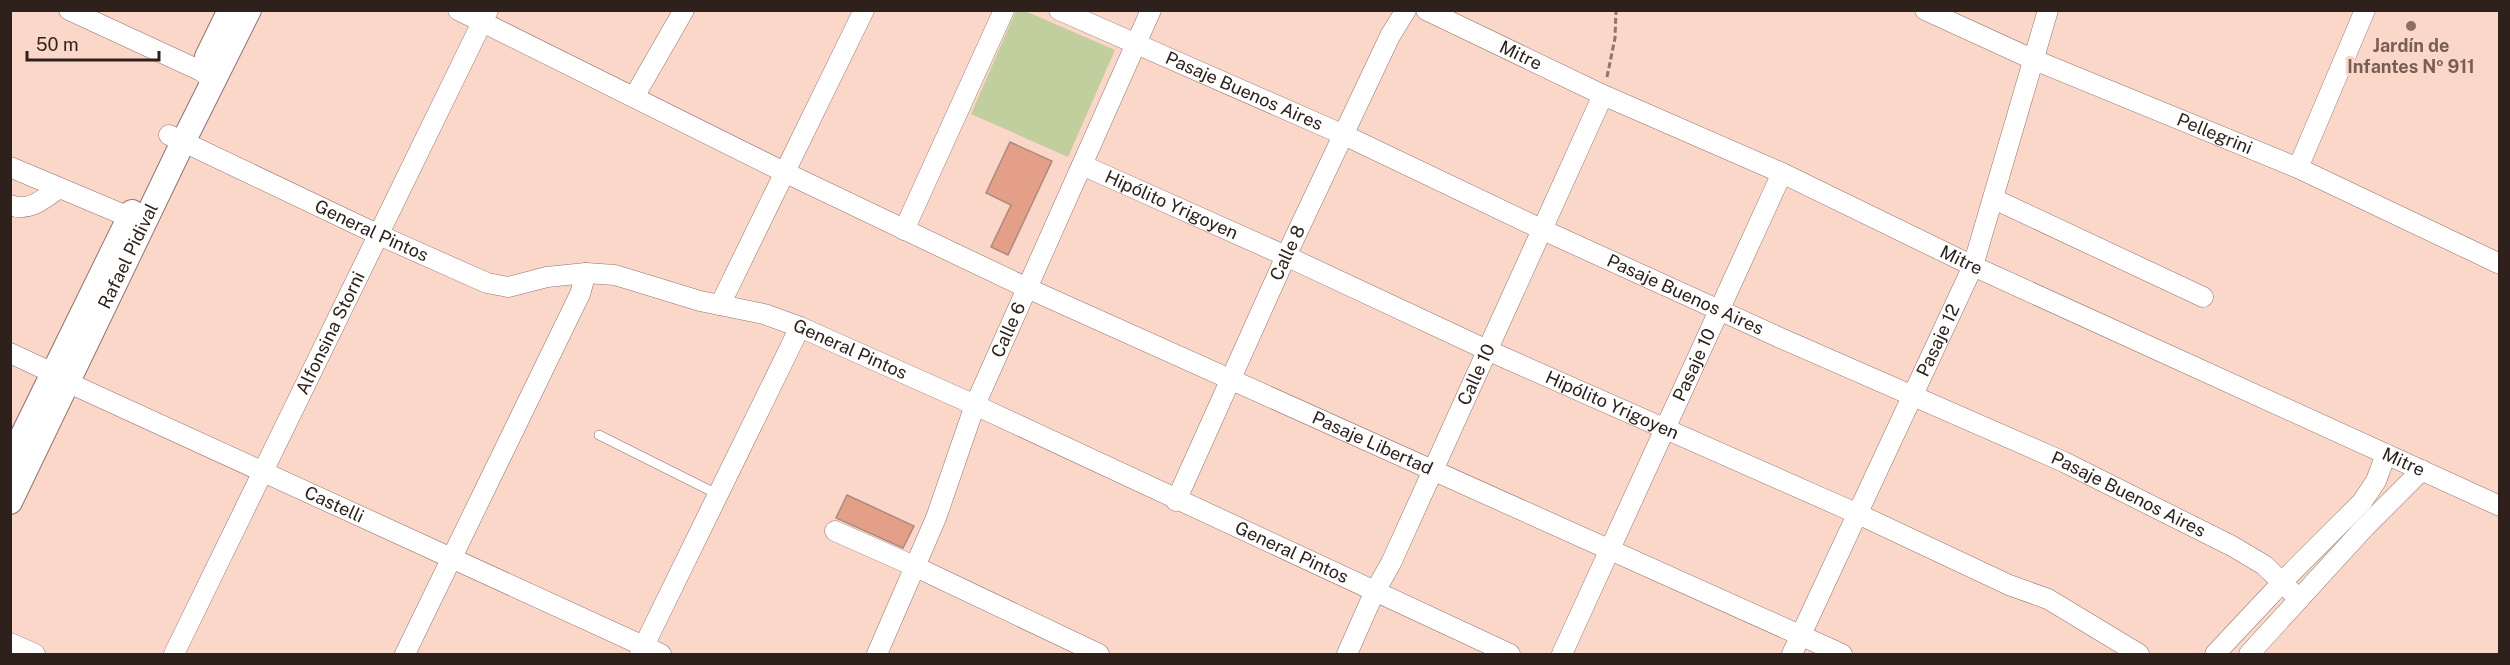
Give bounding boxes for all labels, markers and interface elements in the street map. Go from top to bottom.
marker: Jardín de Infantes Nº 911 [2404,19,2418,33]
scale bar [27,24,159,62]
text: 50 m [36,34,79,55]
place label: Jardín de Infantes Nº 911 [2347,35,2475,77]
street label: Mitre [1496,36,1545,74]
street label: Pasaje Buenos Aires [1162,47,1326,134]
street label: Pellegrini [2174,109,2256,158]
street label: Hipólito Yrigoyen [1102,166,1241,243]
street label: General Pintos [312,195,432,266]
street label: Rafael Pidival [94,200,162,312]
street label: Calle 8 [1265,222,1309,284]
street label: Mitre [1937,241,1986,279]
street label: Pasaje Buenos Aires [1604,250,1767,339]
street label: Alfonsina Storni [291,268,369,398]
street label: Calle 6 [987,299,1029,361]
street label: Pasaje 12 [1912,301,1964,380]
street label: General Pintos [790,314,911,383]
street label: Pasaje 10 [1668,325,1720,404]
street label: Calle 10 [1453,340,1499,408]
street label: Hipólito Yrigoyen [1542,366,1682,443]
street label: Pasaje Libertad [1309,407,1436,479]
street label: Mitre [2379,443,2428,480]
street label: Pasaje Buenos Aires [2048,447,2209,541]
street label: Castelli [301,481,367,527]
street label: General Pintos [1232,517,1352,587]

